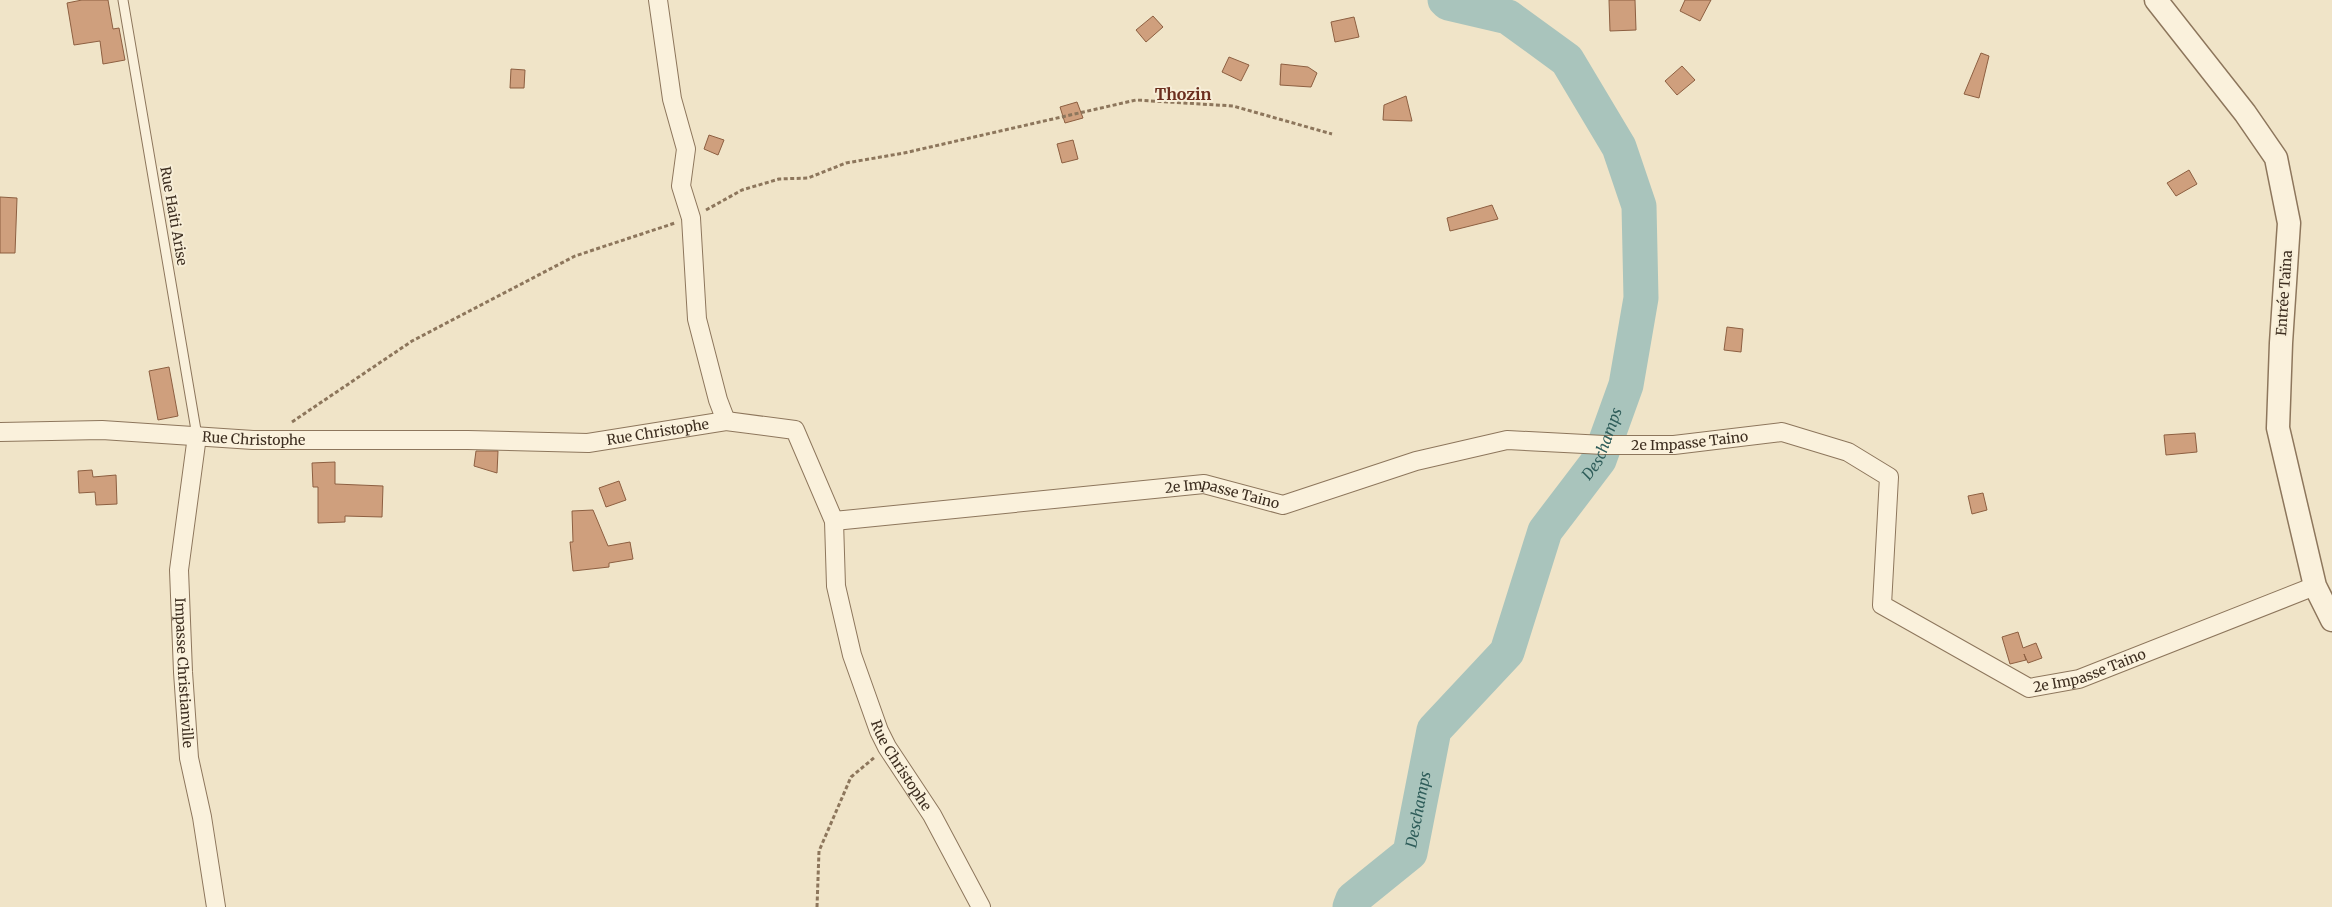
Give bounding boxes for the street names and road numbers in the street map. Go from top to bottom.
street label: Rue Haiti Arise [156,165,192,267]
street label: Entrée Taïna [2272,249,2296,337]
street label: Rue Christophe [605,415,710,449]
street label: 2e Impasse Taino [1631,427,1749,454]
street label: Rue Christophe [201,428,305,449]
street label: 2e Impasse Taino [1164,475,1282,513]
street label: Impasse Christianville [171,597,197,748]
street label: 2e Impasse Taino [2032,645,2148,696]
street label: Rue Christophe [867,718,936,814]

